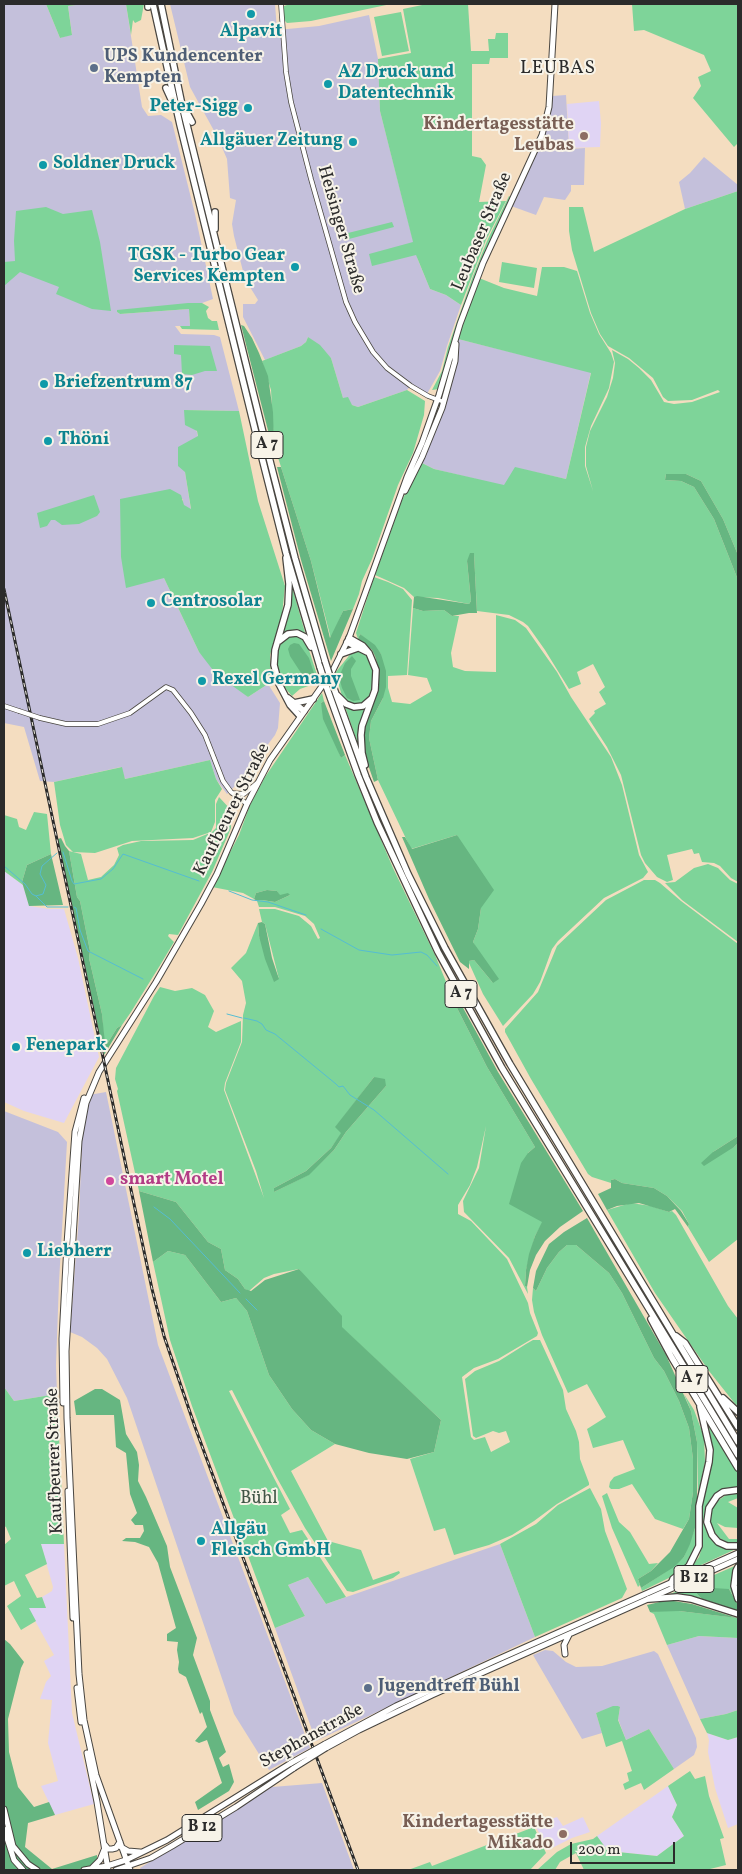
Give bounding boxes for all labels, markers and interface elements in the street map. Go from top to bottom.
marker: Alpavit [245,8,257,20]
place label: Alpavit [220,22,282,44]
place label: UPS Kundencenter Kempten [104,47,263,90]
district label: LEUBAS [519,59,597,81]
marker: UPS Kundencenter Kempten [88,62,100,74]
place label: AZ Druck und Datentechnik [338,63,454,106]
marker: AZ Druck und Datentechnik [322,78,334,90]
place label: Peter-Sigg [150,97,238,119]
marker: Peter-Sigg [242,102,254,114]
place label: Kindertagesstätte Leubas [423,115,574,158]
marker: Kindertagesstätte Leubas [578,130,590,142]
place label: Allgäuer Zeitung [200,131,343,153]
marker: Allgäuer Zeitung [347,136,359,148]
place label: Soldner Druck [53,154,175,176]
marker: Soldner Druck [37,159,49,171]
street label: Heisinger Straße [311,163,369,297]
street label: Leubaser Straße [448,169,518,295]
place label: TGSK - Turbo Gear Services Kempten [128,246,285,288]
marker: TGSK - Turbo Gear Services Kempten [289,261,301,273]
place label: Briefzentrum 87 [54,373,193,395]
marker: Briefzentrum 87 [38,378,50,390]
place label: Thöni [58,430,109,452]
road number: A 7 [251,432,283,458]
marker: Thöni [42,435,54,447]
place label: Centrosolar [161,592,262,614]
marker: Centrosolar [145,597,157,609]
place label: Rexel Germany [212,670,341,692]
marker: Rexel Germany [196,675,208,687]
street label: Kaufbeurer Straße [190,740,276,880]
road number: A 7 [445,981,477,1008]
place label: Fenepark [26,1036,106,1058]
marker: Fenepark [10,1041,22,1053]
place label: smart Motel [120,1170,224,1192]
marker: smart Motel [104,1175,116,1187]
place label: Liebherr [37,1242,112,1264]
marker: Liebherr [21,1247,33,1259]
road number: A 7 [676,1366,708,1392]
street label: Kaufbeurer Straße [43,1388,69,1534]
park label: Bühl [240,1489,278,1511]
place label: Allgäu Fleisch GmbH [211,1520,330,1562]
marker: Allgäu Fleisch GmbH [195,1535,207,1547]
road number: B 12 [674,1566,714,1592]
place label: Jugendtreff Bühl [378,1677,520,1699]
marker: Jugendtreff Bühl [362,1682,374,1694]
street label: Stephanstraße [256,1700,368,1774]
place label: Kindertagesstätte Mikado [402,1813,553,1856]
road number: B 12 [182,1815,222,1842]
marker: Kindertagesstätte Mikado [557,1828,569,1840]
scale bar [572,1832,677,1864]
text: 200 m [578,1840,621,1861]

